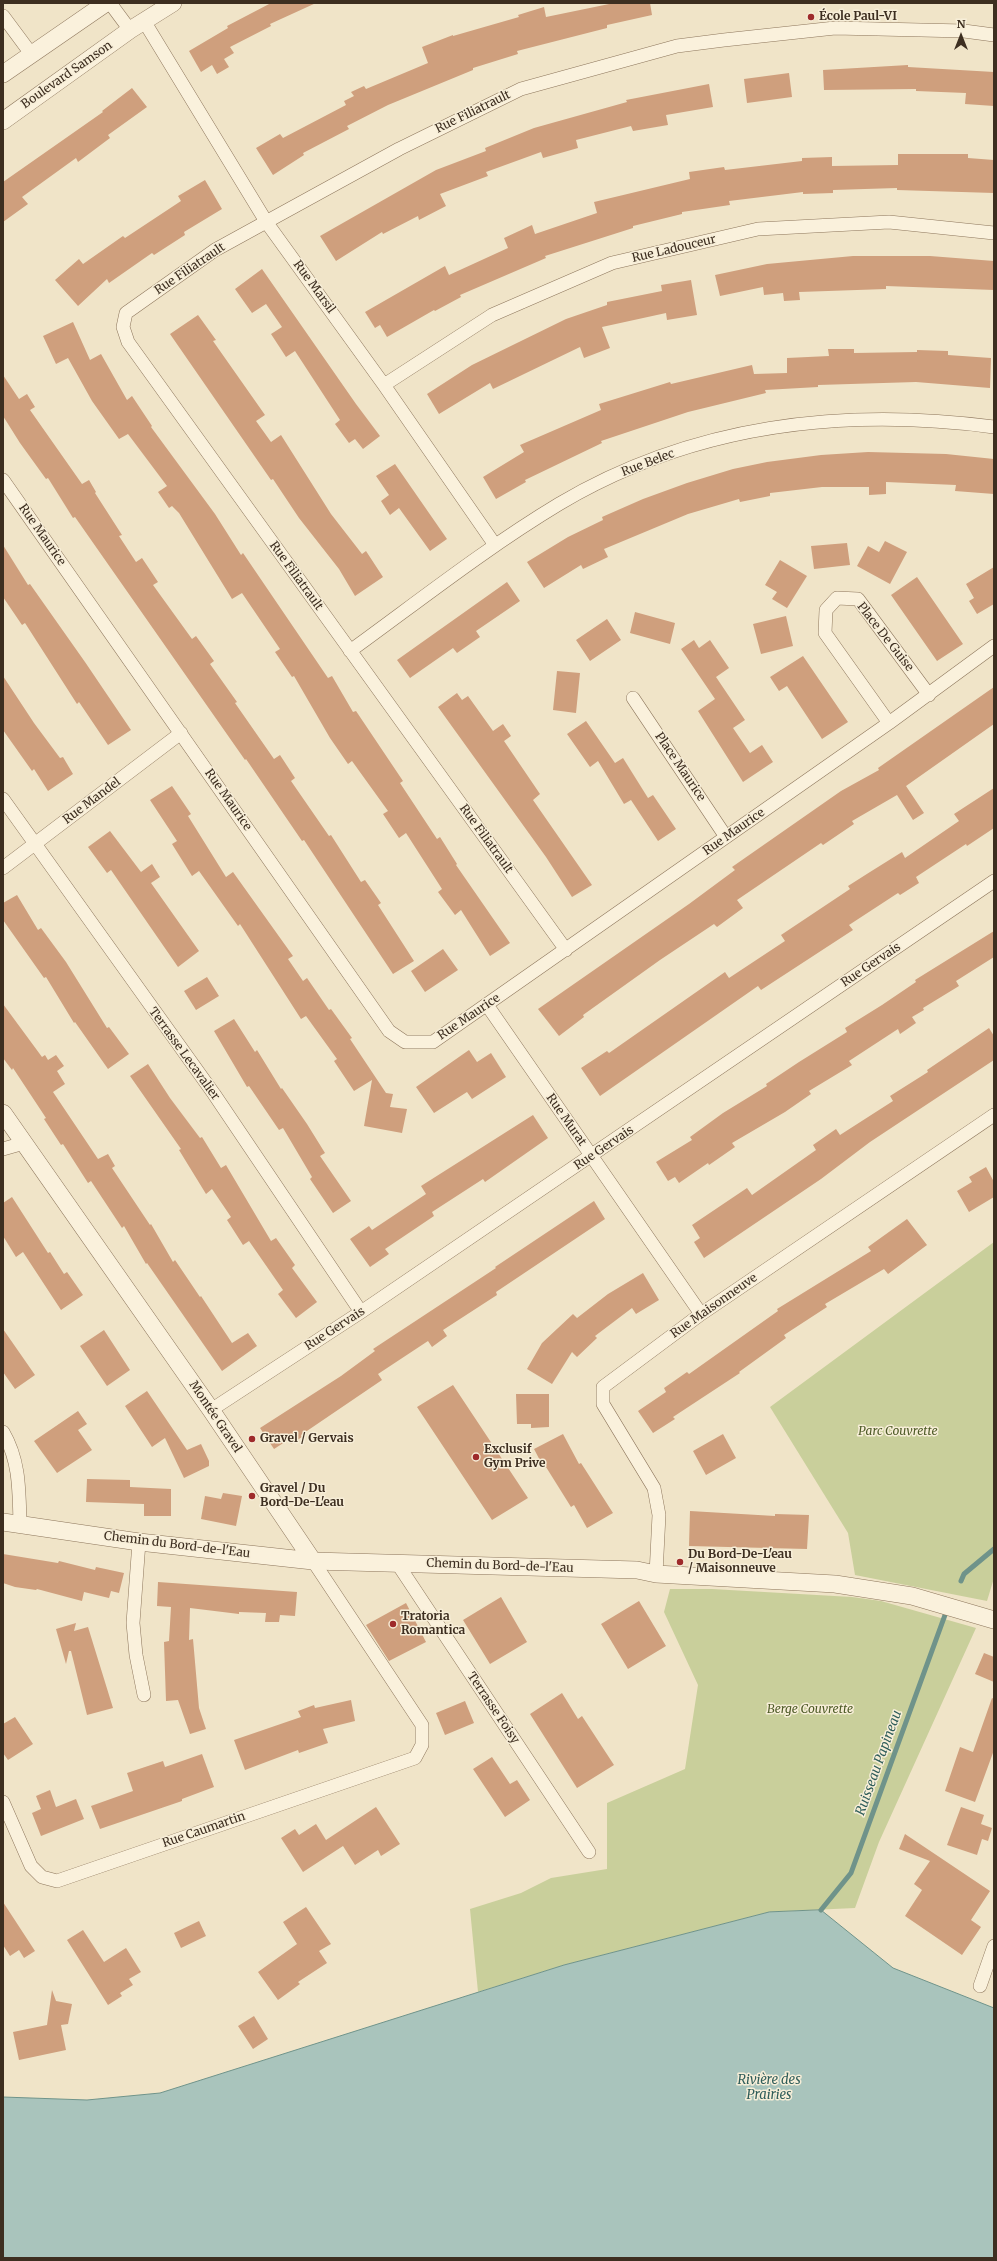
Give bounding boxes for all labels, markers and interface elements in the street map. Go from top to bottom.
place label: École Paul-VI [819,10,897,24]
marker: École Paul-VI [806,12,816,22]
north arrow [941,16,981,56]
text: N [957,17,965,31]
street label: Boulevard Samson [19,38,115,112]
street label: Rue Filiatrault [433,88,513,136]
street label: Rue Ladouceur [631,232,717,266]
street label: Rue Filiatrault [152,240,228,298]
street label: Rue Marsil [290,258,338,316]
street label: Rue Belec [619,446,677,480]
street label: Rue Maurice [15,501,69,569]
street label: Rue Filiatrault [266,539,326,613]
street label: Place De Guise [854,600,916,674]
street label: Place Maurice [652,730,708,804]
street label: Rue Maurice [201,766,255,834]
street label: Rue Mandel [60,775,124,827]
street label: Rue Filiatrault [456,802,516,876]
street label: Rue Maurice [700,805,768,859]
street label: Rue Gervais [838,940,904,990]
street label: Rue Maurice [435,991,503,1043]
street label: Terrasse Lecavalier [146,1005,222,1103]
street label: Rue Murat [543,1091,589,1149]
street label: Rue Gervais [571,1123,637,1173]
street label: Rue Maisonneuve [668,1271,760,1341]
street label: Rue Gervais [302,1304,368,1354]
street label: Montée Gravel [186,1378,244,1456]
park label: Parc Couvrette [858,1425,938,1439]
place label: Gravel / Gervais [260,1432,354,1446]
marker: Gravel / Gervais [247,1434,257,1444]
place label: Exclusif Gym Prive [484,1443,545,1471]
marker: Exclusif Gym Prive [471,1452,481,1462]
place label: Gravel / Du Bord-De-L'eau [260,1482,344,1510]
marker: Gravel / Du Bord-De-L'eau [247,1491,257,1501]
street label: Chemin du Bord-de-l'Eau [103,1529,251,1561]
place label: Du Bord-De-L'eau / Maisonneuve [688,1548,792,1576]
street label: Chemin du Bord-de-l'Eau [426,1556,574,1576]
marker: Du Bord-De-L'eau / Maisonneuve [675,1557,685,1567]
place label: Tratoria Romantica [401,1610,465,1638]
marker: Tratoria Romantica [388,1619,398,1629]
street label: Terrasse Foisy [464,1670,522,1746]
park label: Berge Couvrette [767,1703,853,1717]
water label: Ruisseau Papineau [853,1708,905,1818]
street label: Rue Caumartin [161,1809,247,1851]
water label: Rivière des Prairies [737,2072,801,2103]

